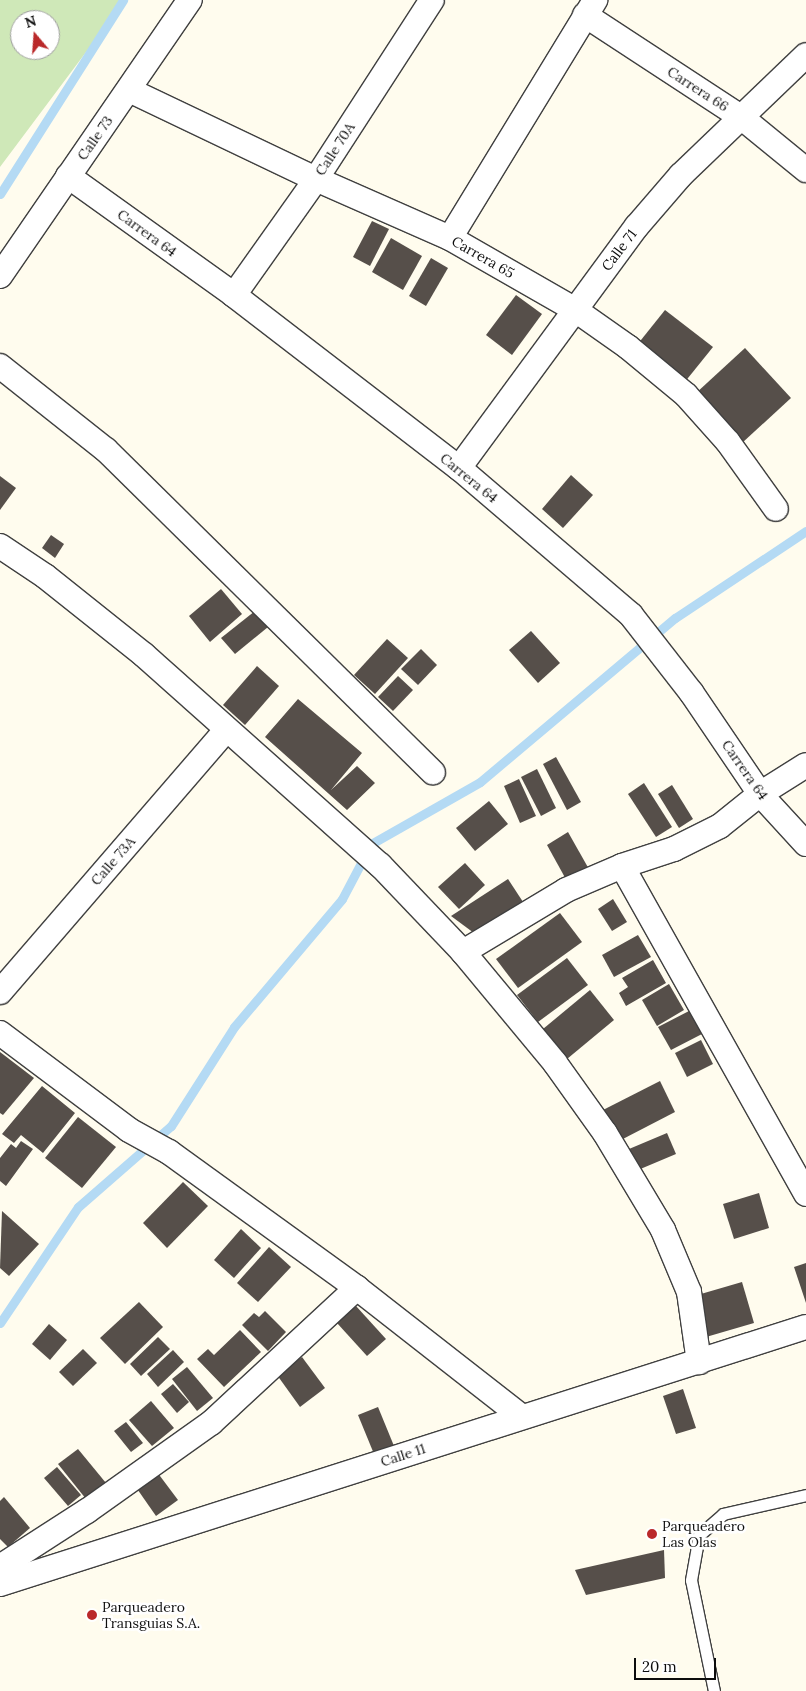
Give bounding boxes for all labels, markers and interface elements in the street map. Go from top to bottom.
north arrow [10,10,60,60]
text: N [23,11,39,32]
street label: Carrera 66 [664,63,732,115]
street label: Calle 73 [74,113,116,163]
street label: Calle 70A [312,119,358,179]
street label: Carrera 64 [114,206,180,260]
street label: Calle 71 [598,226,640,274]
street label: Carrera 65 [449,232,517,282]
street label: Carrera 64 [437,450,501,506]
street label: Carrera 64 [718,737,772,803]
street label: Calle 73A [87,833,139,889]
street label: Calle 11 [378,1440,428,1470]
place label: Parqueadero Las Olas [662,1518,745,1550]
marker: Parqueadero Las Olas [646,1528,658,1540]
place label: Parqueadero Transguias S.A. [102,1599,200,1631]
marker: Parqueadero Transguias S.A. [86,1609,98,1621]
scale bar [636,1648,718,1680]
text: 20 m [642,1657,677,1676]

